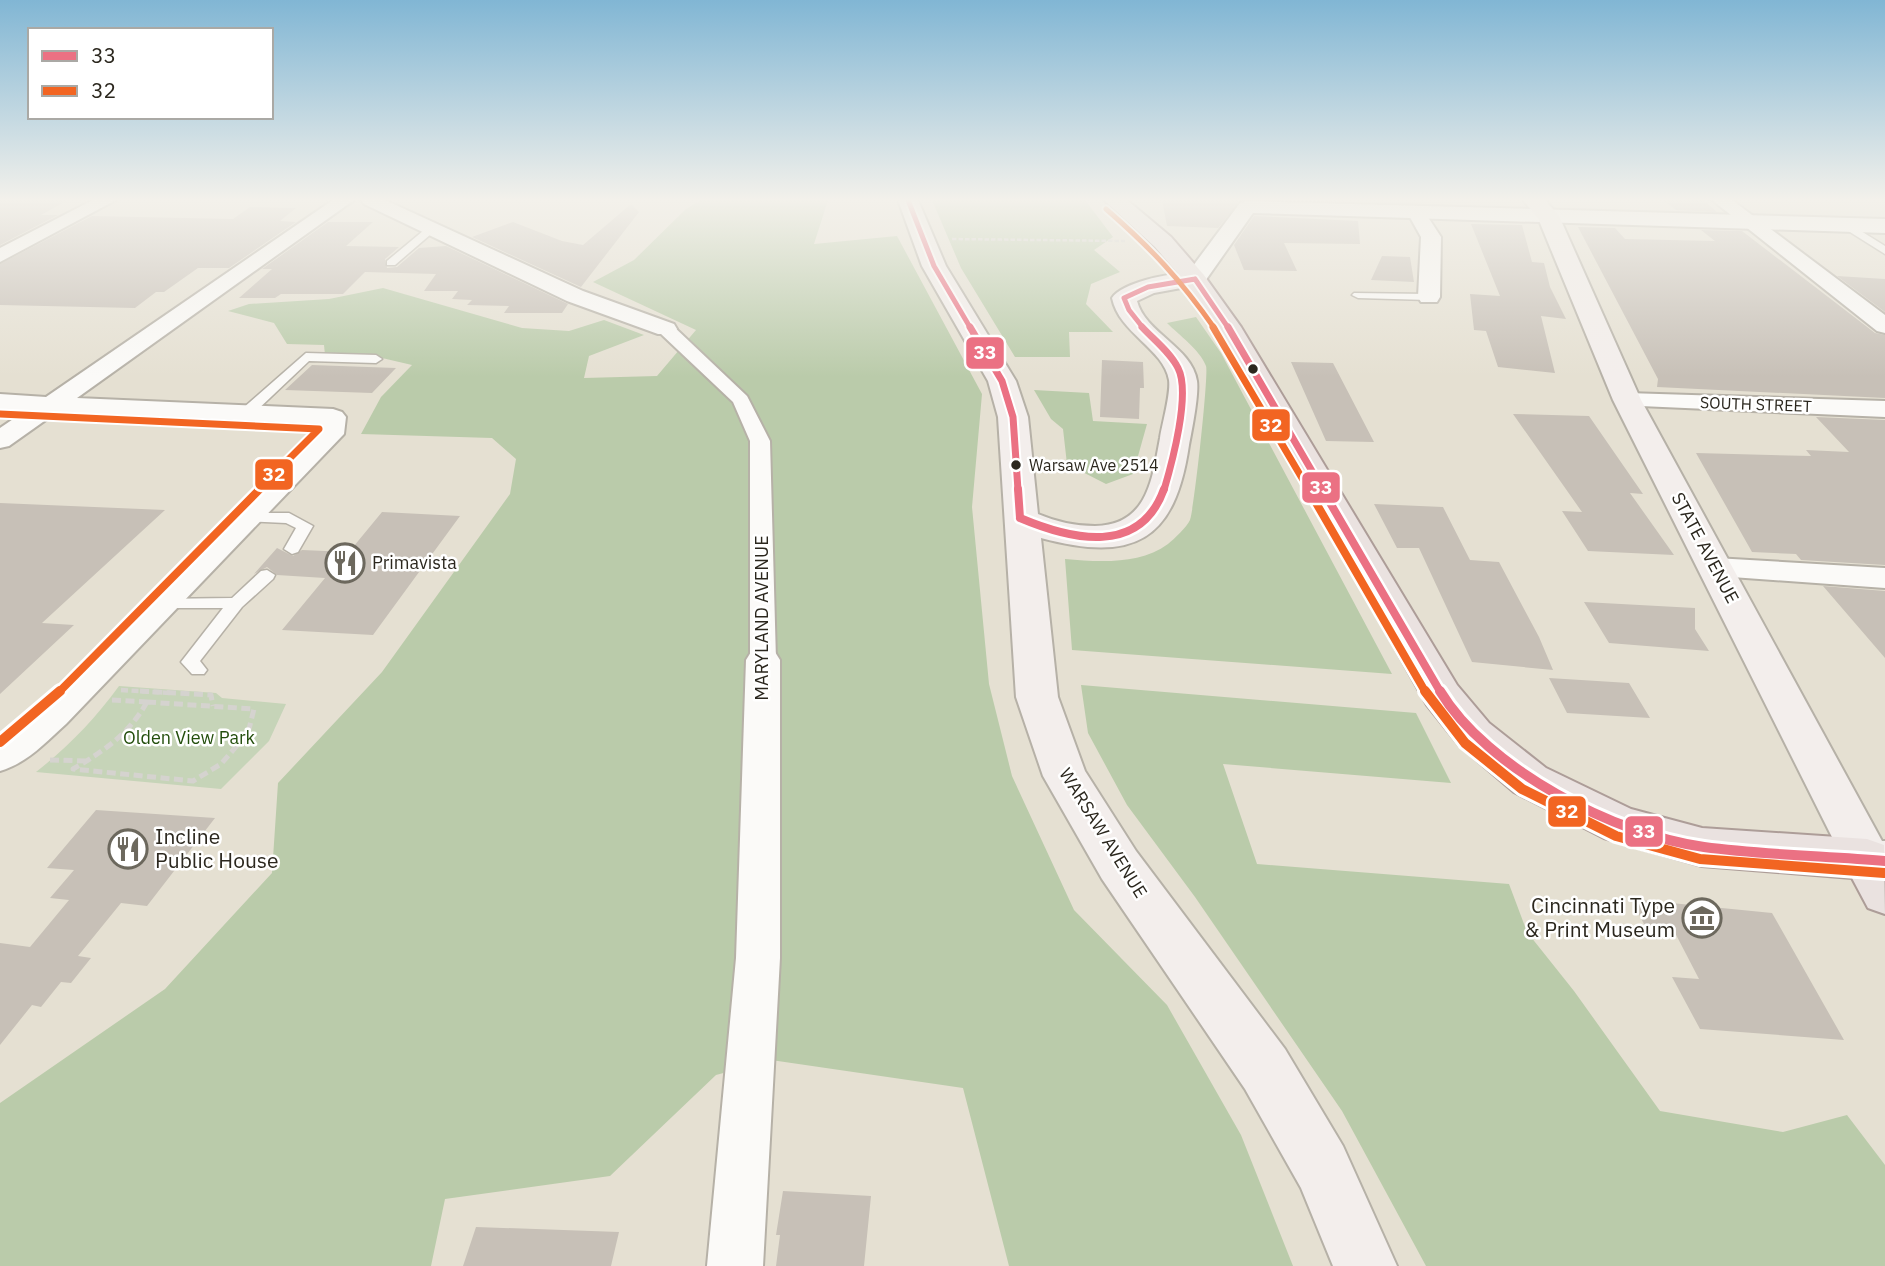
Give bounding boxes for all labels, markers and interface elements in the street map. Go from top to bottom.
legend [28,28,273,119]
text: 33 [91,41,116,69]
text: 32 [91,76,116,104]
line badge: 33 [965,336,1005,370]
text: 33 [974,340,996,364]
unlabelled marker [1246,362,1260,376]
street label: SOUTH STREET [1700,392,1812,416]
line badge: 32 [1251,408,1291,442]
text: 32 [1260,413,1282,437]
place label: Warsaw Ave 2514 [1029,455,1159,475]
line badge: 32 [254,458,294,491]
marker: Warsaw Ave 2514 [1009,458,1023,472]
text: 32 [263,462,285,486]
line badge: 33 [1301,471,1341,504]
text: 33 [1310,475,1332,499]
street label: STATE AVENUE [1667,488,1744,607]
street label: MARYLAND AVENUE [750,535,773,701]
restaurant icon: Primavista [324,542,366,584]
place label: Primavista [372,551,457,574]
park label: Olden View Park [123,726,256,749]
street label: WARSAW AVENUE [1054,763,1153,902]
line badge: 32 [1547,795,1587,828]
text: 32 [1556,799,1578,823]
line badge: 33 [1624,815,1664,848]
text: 33 [1633,819,1655,843]
place label: Incline Public House [155,822,279,874]
restaurant icon: Incline Public House [107,828,149,870]
place label: Cincinnati Type & Print Museum [1525,891,1675,943]
museum icon: Cincinnati Type & Print Museum [1681,897,1723,939]

